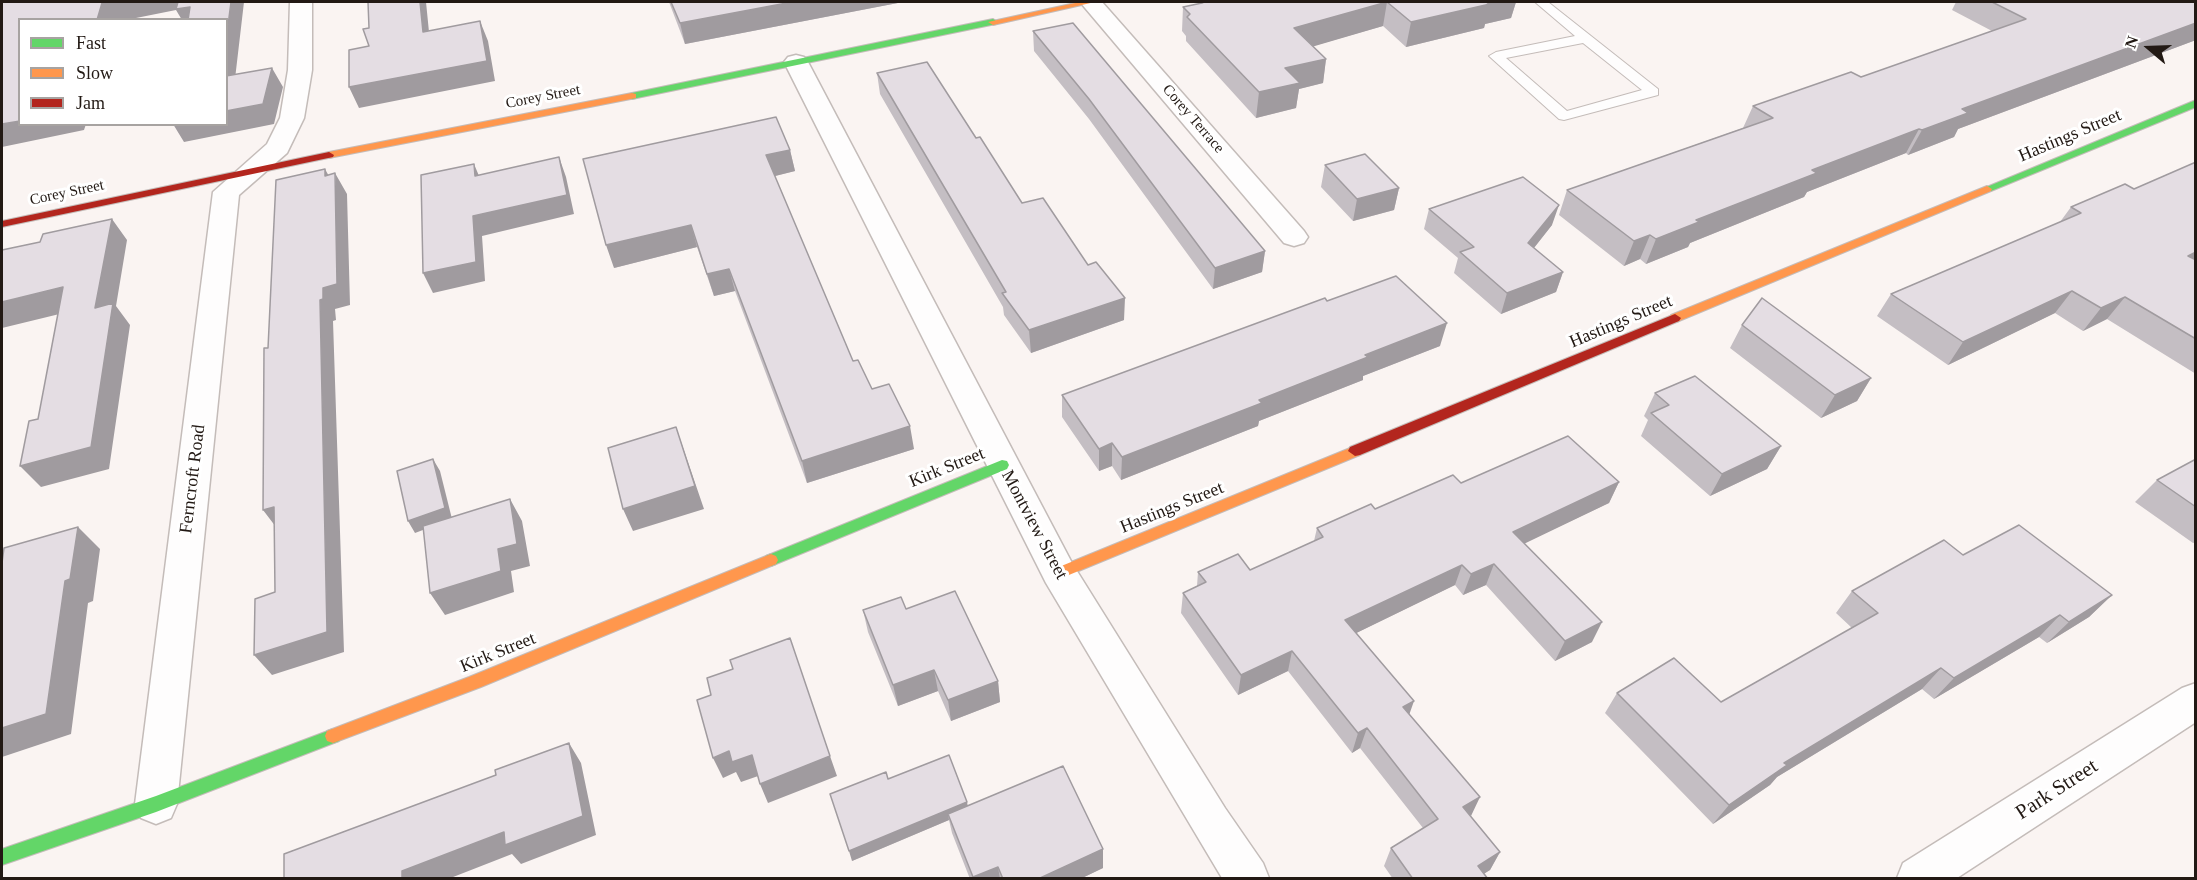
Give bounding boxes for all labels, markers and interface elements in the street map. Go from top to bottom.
legend [18,18,228,126]
north arrow [2119,18,2179,78]
text: Fast [76,33,106,53]
text: N [2122,34,2141,50]
text: Slow [76,63,113,83]
street label: Corey Street [504,81,582,113]
street label: Corey Terrace [1158,81,1228,157]
text: Jam [76,93,105,113]
street label: Hastings Street [2015,105,2125,167]
street label: Corey Street [28,176,106,210]
street label: Hastings Street [1566,291,1676,353]
street label: Ferncroft Road [176,423,210,535]
street label: Kirk Street [906,443,988,493]
street label: Montview Street [996,467,1072,583]
street label: Hastings Street [1117,477,1227,539]
street label: Kirk Street [457,628,539,678]
street label: Park Street [2011,754,2103,826]

